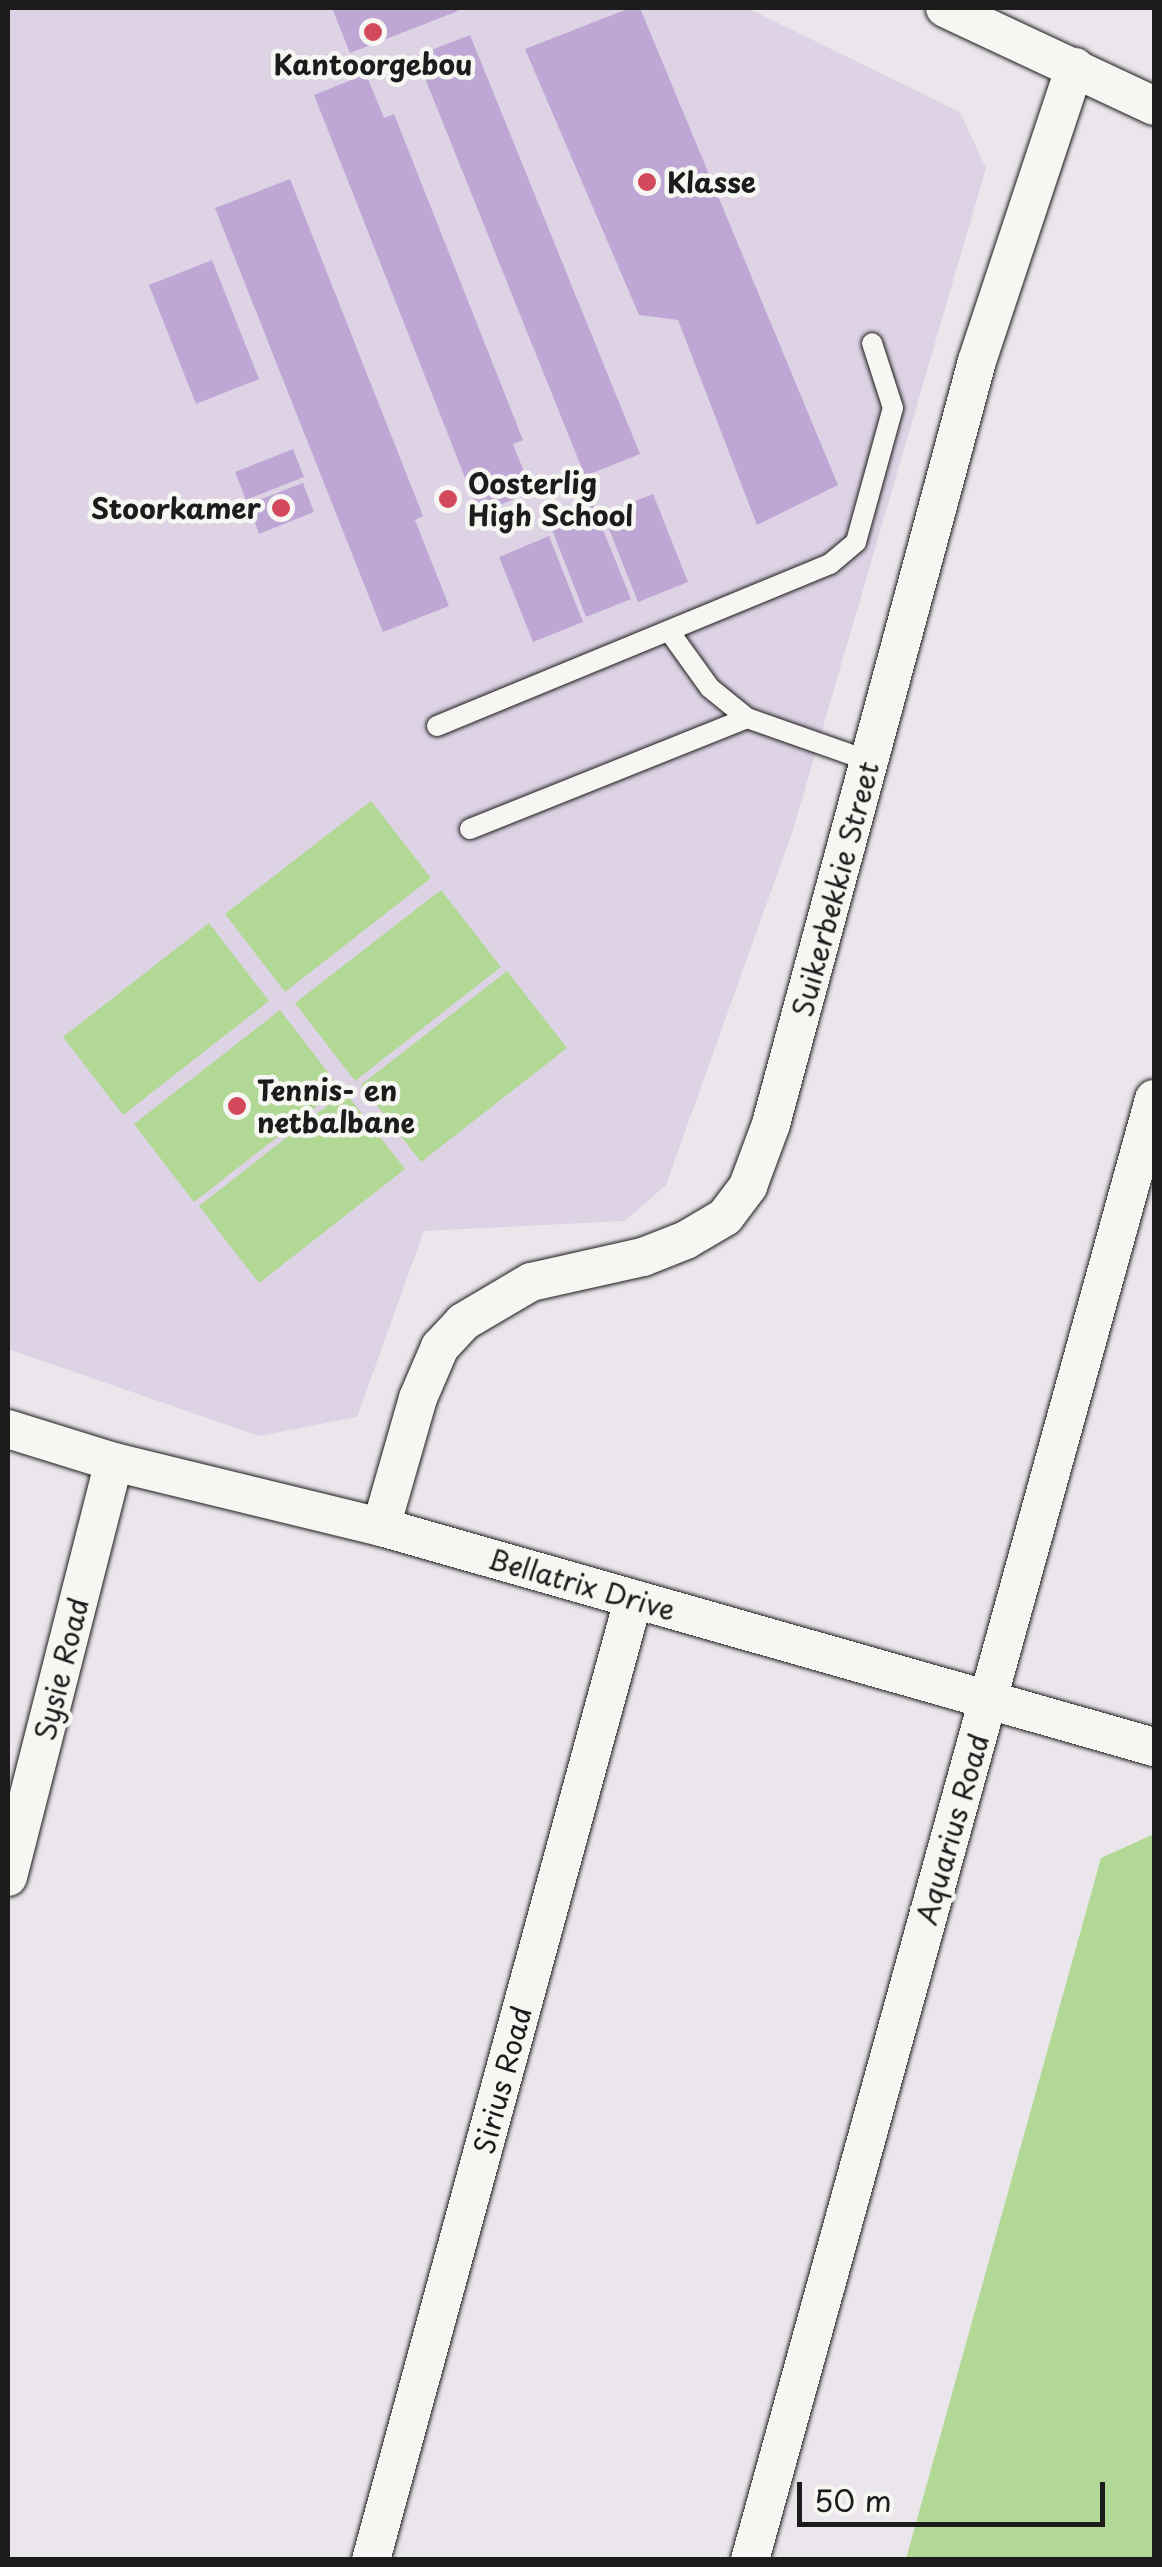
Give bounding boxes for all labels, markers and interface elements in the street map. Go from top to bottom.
marker: Kantoorgebou [362,21,384,43]
place label: Kantoorgebou [273,47,473,81]
place label: Klasse [667,165,756,199]
marker: Klasse [636,171,658,193]
place label: Oosterlig High School [468,466,635,532]
marker: Oosterlig High School [437,488,459,510]
place label: Stoorkamer [91,491,261,525]
marker: Stoorkamer [270,497,292,519]
street label: Suikerbekkie Street [785,757,885,1021]
place label: Tennis- en netbalbane [257,1073,415,1139]
marker: Tennis- en netbalbane [226,1095,248,1117]
street label: Bellatrix Drive [484,1541,680,1627]
street label: Sysie Road [27,1594,95,1744]
street label: Aquarius Road [909,1730,995,1928]
street label: Sirius Road [466,2003,538,2157]
scale bar [802,2462,1110,2524]
text: 50 m [814,2477,892,2522]

